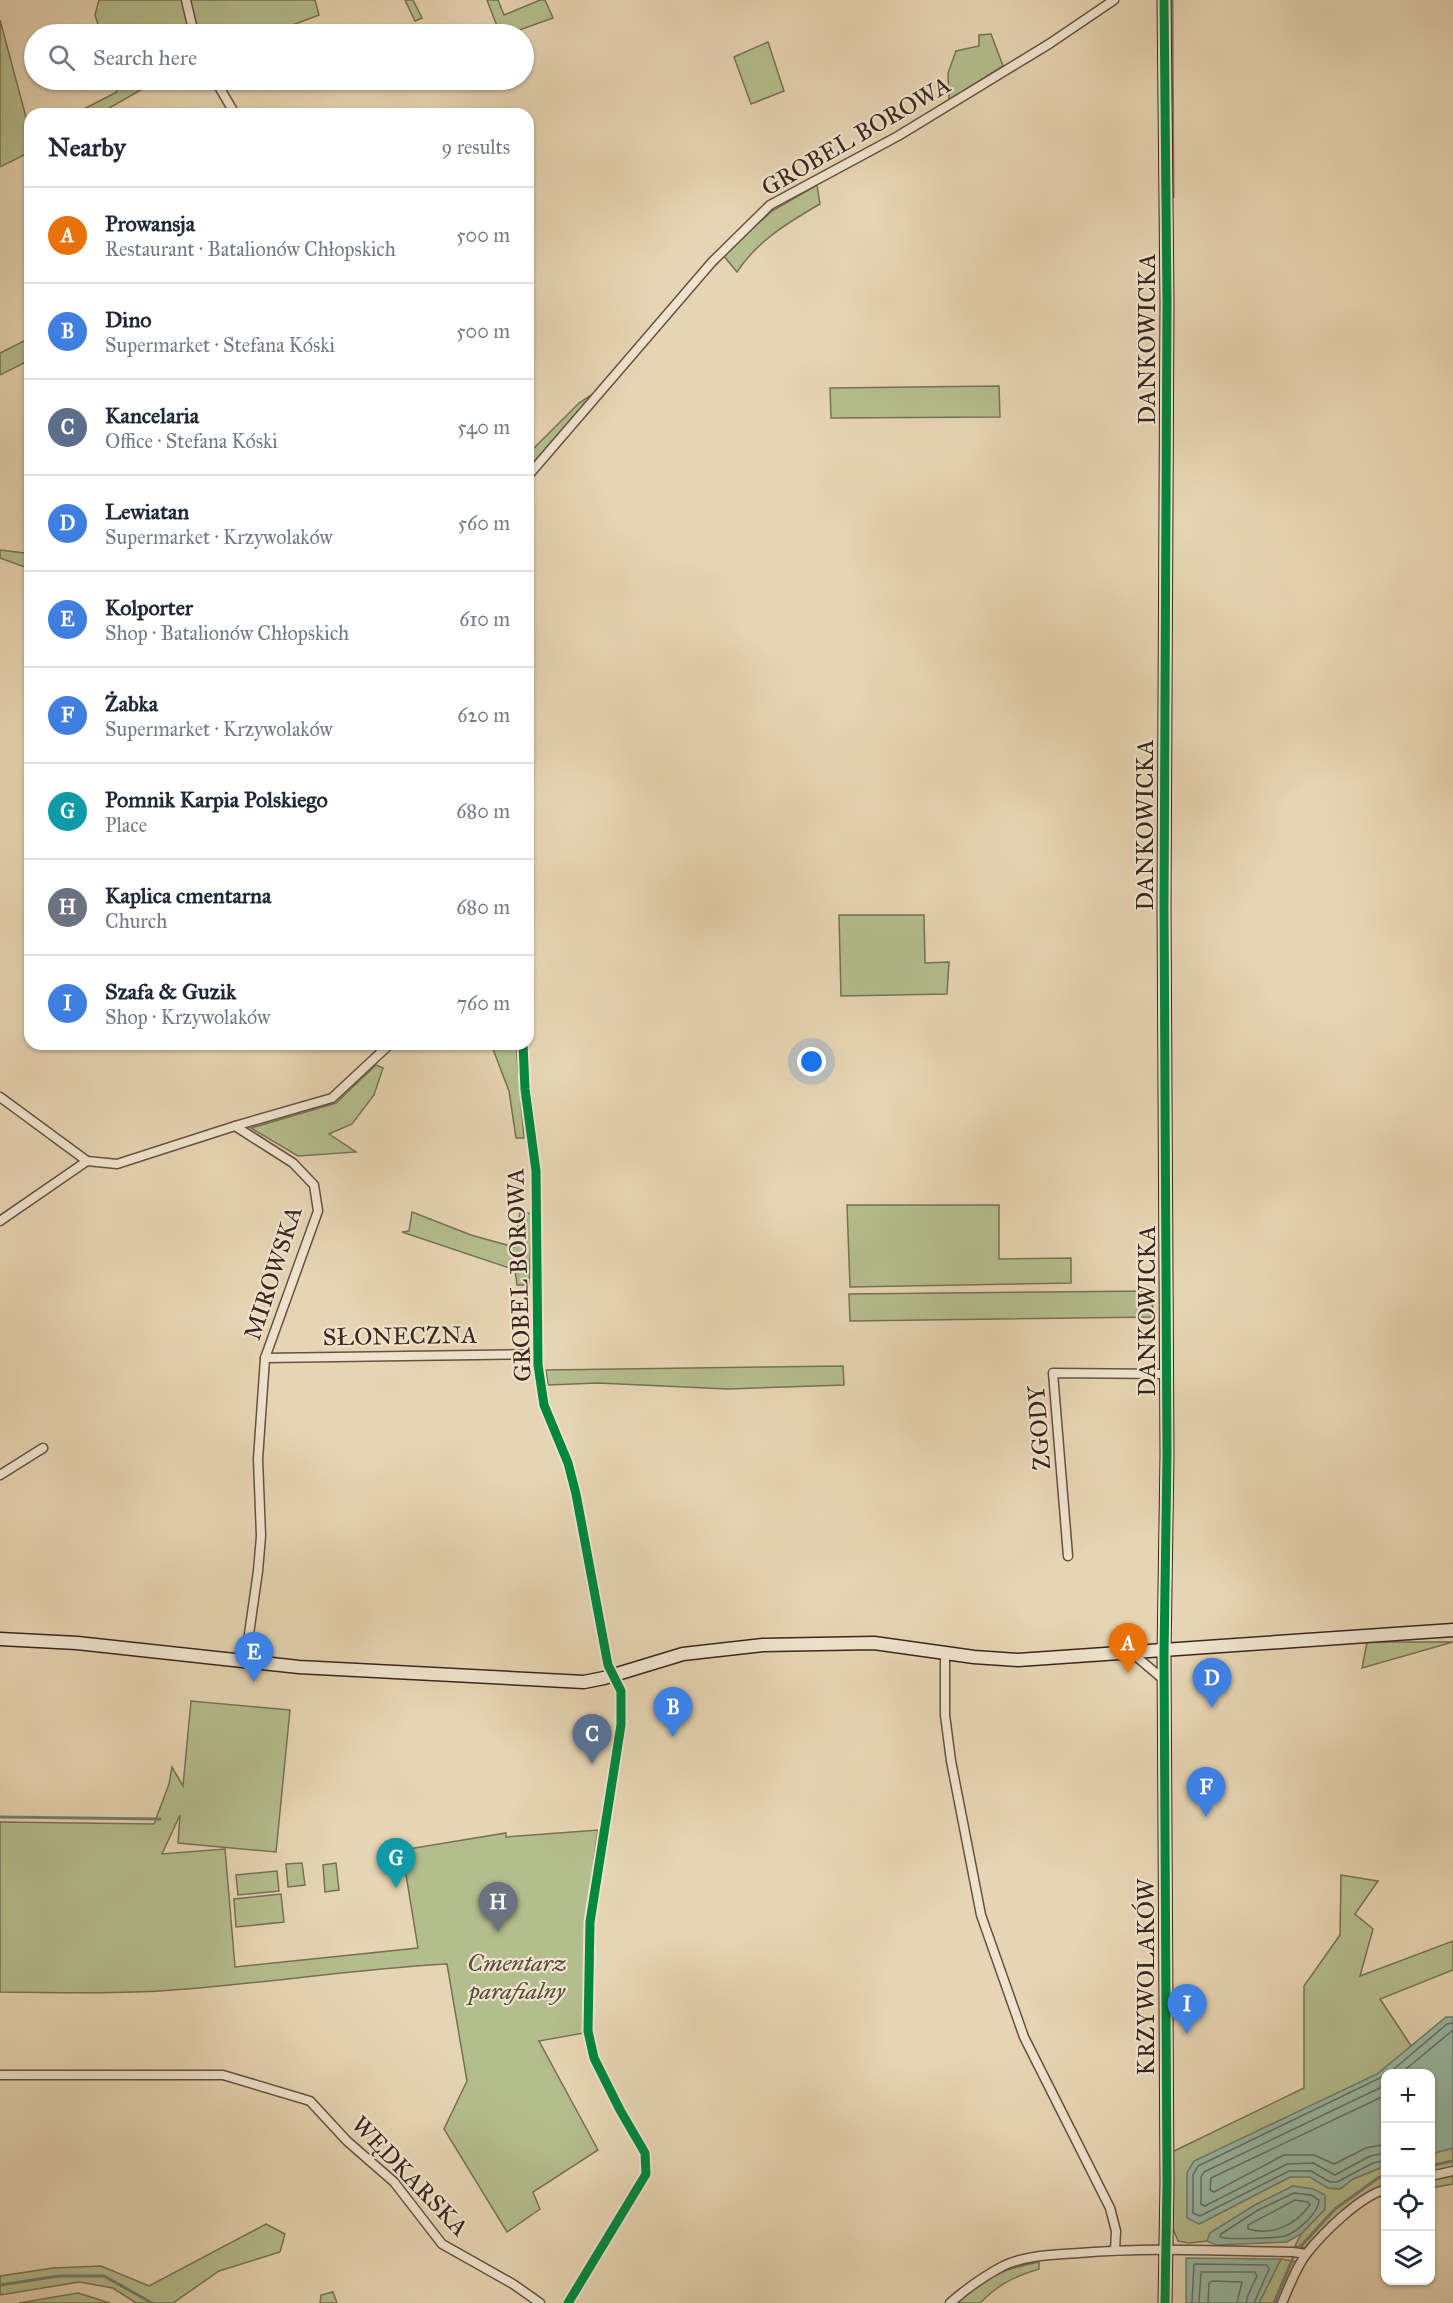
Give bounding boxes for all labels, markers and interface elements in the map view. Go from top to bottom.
search box [24,24,534,90]
icon: search [45,41,78,74]
text: Search here [93,44,197,71]
street label: GROBEL BOROWA [756,70,956,202]
text: Nearby [48,131,126,163]
text: 9 results [442,135,510,159]
text: Prowansja [105,210,195,237]
text: A [61,223,74,247]
text: 500 m [456,223,510,247]
text: Restaurant · Batalionów Chłopskich [105,237,396,261]
street label: DANKOWICKA [1132,253,1162,425]
text: Dino [105,306,152,333]
text: B [61,319,74,343]
text: 500 m [456,319,510,343]
text: Supermarket · Stefana Kóski [105,333,335,357]
text: Kancelaria [105,402,199,429]
text: C [61,415,74,439]
text: 540 m [457,415,510,439]
text: Office · Stefana Kóski [105,429,278,453]
text: Lewiatan [105,498,189,525]
text: D [60,511,75,535]
text: 560 m [458,511,510,535]
text: Supermarket · Krzywolaków [105,525,333,549]
text: Kolporter [105,594,193,621]
text: E [60,607,75,631]
text: 610 m [459,607,510,631]
text: Shop · Batalionów Chłopskich [105,621,349,645]
text: Żabka [105,690,158,717]
text: F [61,703,74,727]
text: 620 m [457,703,510,727]
text: Supermarket · Krzywolaków [105,717,333,741]
street label: DANKOWICKA [1130,739,1160,911]
text: Pomnik Karpia Polskiego [105,786,328,813]
text: G [60,799,75,823]
text: 680 m [456,799,510,823]
text: Place [105,813,147,837]
text: Kaplica cmentarna [105,882,271,909]
text: H [59,895,76,919]
text: 680 m [456,895,510,919]
text: Church [105,909,167,933]
text: Szafa & Guzik [105,978,236,1005]
text: I [63,991,72,1015]
text: 760 m [456,991,510,1015]
text: Shop · Krzywolaków [105,1005,270,1029]
your location [797,1047,826,1076]
street label: GROBEL BOROWA [500,1168,538,1382]
street label: MIROWSKA [237,1202,309,1344]
street label: DANKOWICKA [1132,1225,1162,1397]
street label: SŁONECZNA [322,1320,478,1352]
street label: ZGODY [1021,1384,1057,1471]
pin: A [1108,1624,1148,1673]
pin: E [234,1632,274,1682]
pin: D [1192,1658,1232,1708]
pin: B [654,1688,692,1737]
pin: C [572,1714,612,1764]
pin: F [1186,1768,1226,1817]
pin: G [376,1838,416,1888]
street label: KRZYWOLAKÓW [1131,1877,1161,2075]
pin: H [478,1882,518,1932]
park label: Cmentarz parafialny [466,1948,567,2006]
pin: I [1168,1984,1206,2034]
map controls [1381,2069,1435,2285]
button: + [1381,2069,1435,2123]
street label: WĘDKARSKA [345,2110,475,2242]
button: − [1381,2123,1435,2177]
button: locate [1381,2177,1435,2231]
button: layers [1381,2231,1435,2285]

